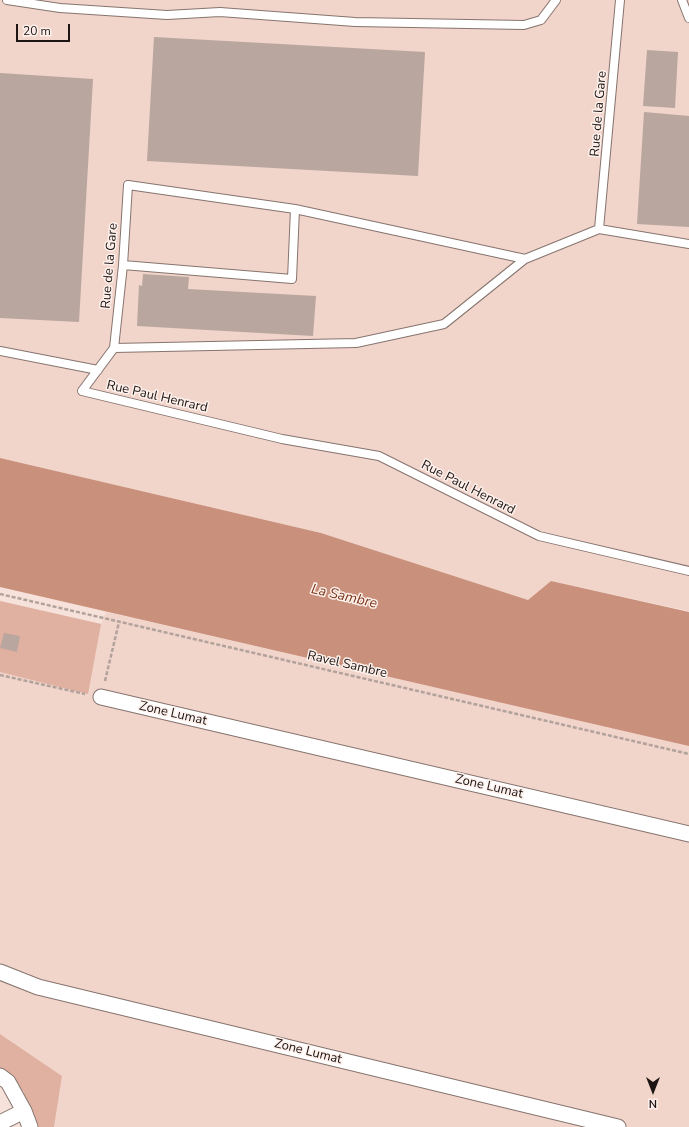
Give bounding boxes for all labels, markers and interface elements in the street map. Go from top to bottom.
scale bar [18,16,72,42]
text: 20 m [23,23,51,39]
street label: Rue de la Gare [587,70,611,158]
street label: Rue de la Gare [98,222,122,310]
street label: Rue Paul Henrard [105,378,209,416]
street label: Rue Paul Henrard [418,458,518,518]
water label: La Sambre [309,581,379,613]
street label: Ravel Sambre [306,648,388,682]
street label: Zone Lumat [138,699,208,729]
street label: Zone Lumat [454,772,524,802]
street label: Zone Lumat [273,1036,343,1068]
north arrow [633,1071,673,1111]
text: N [649,1096,657,1111]

